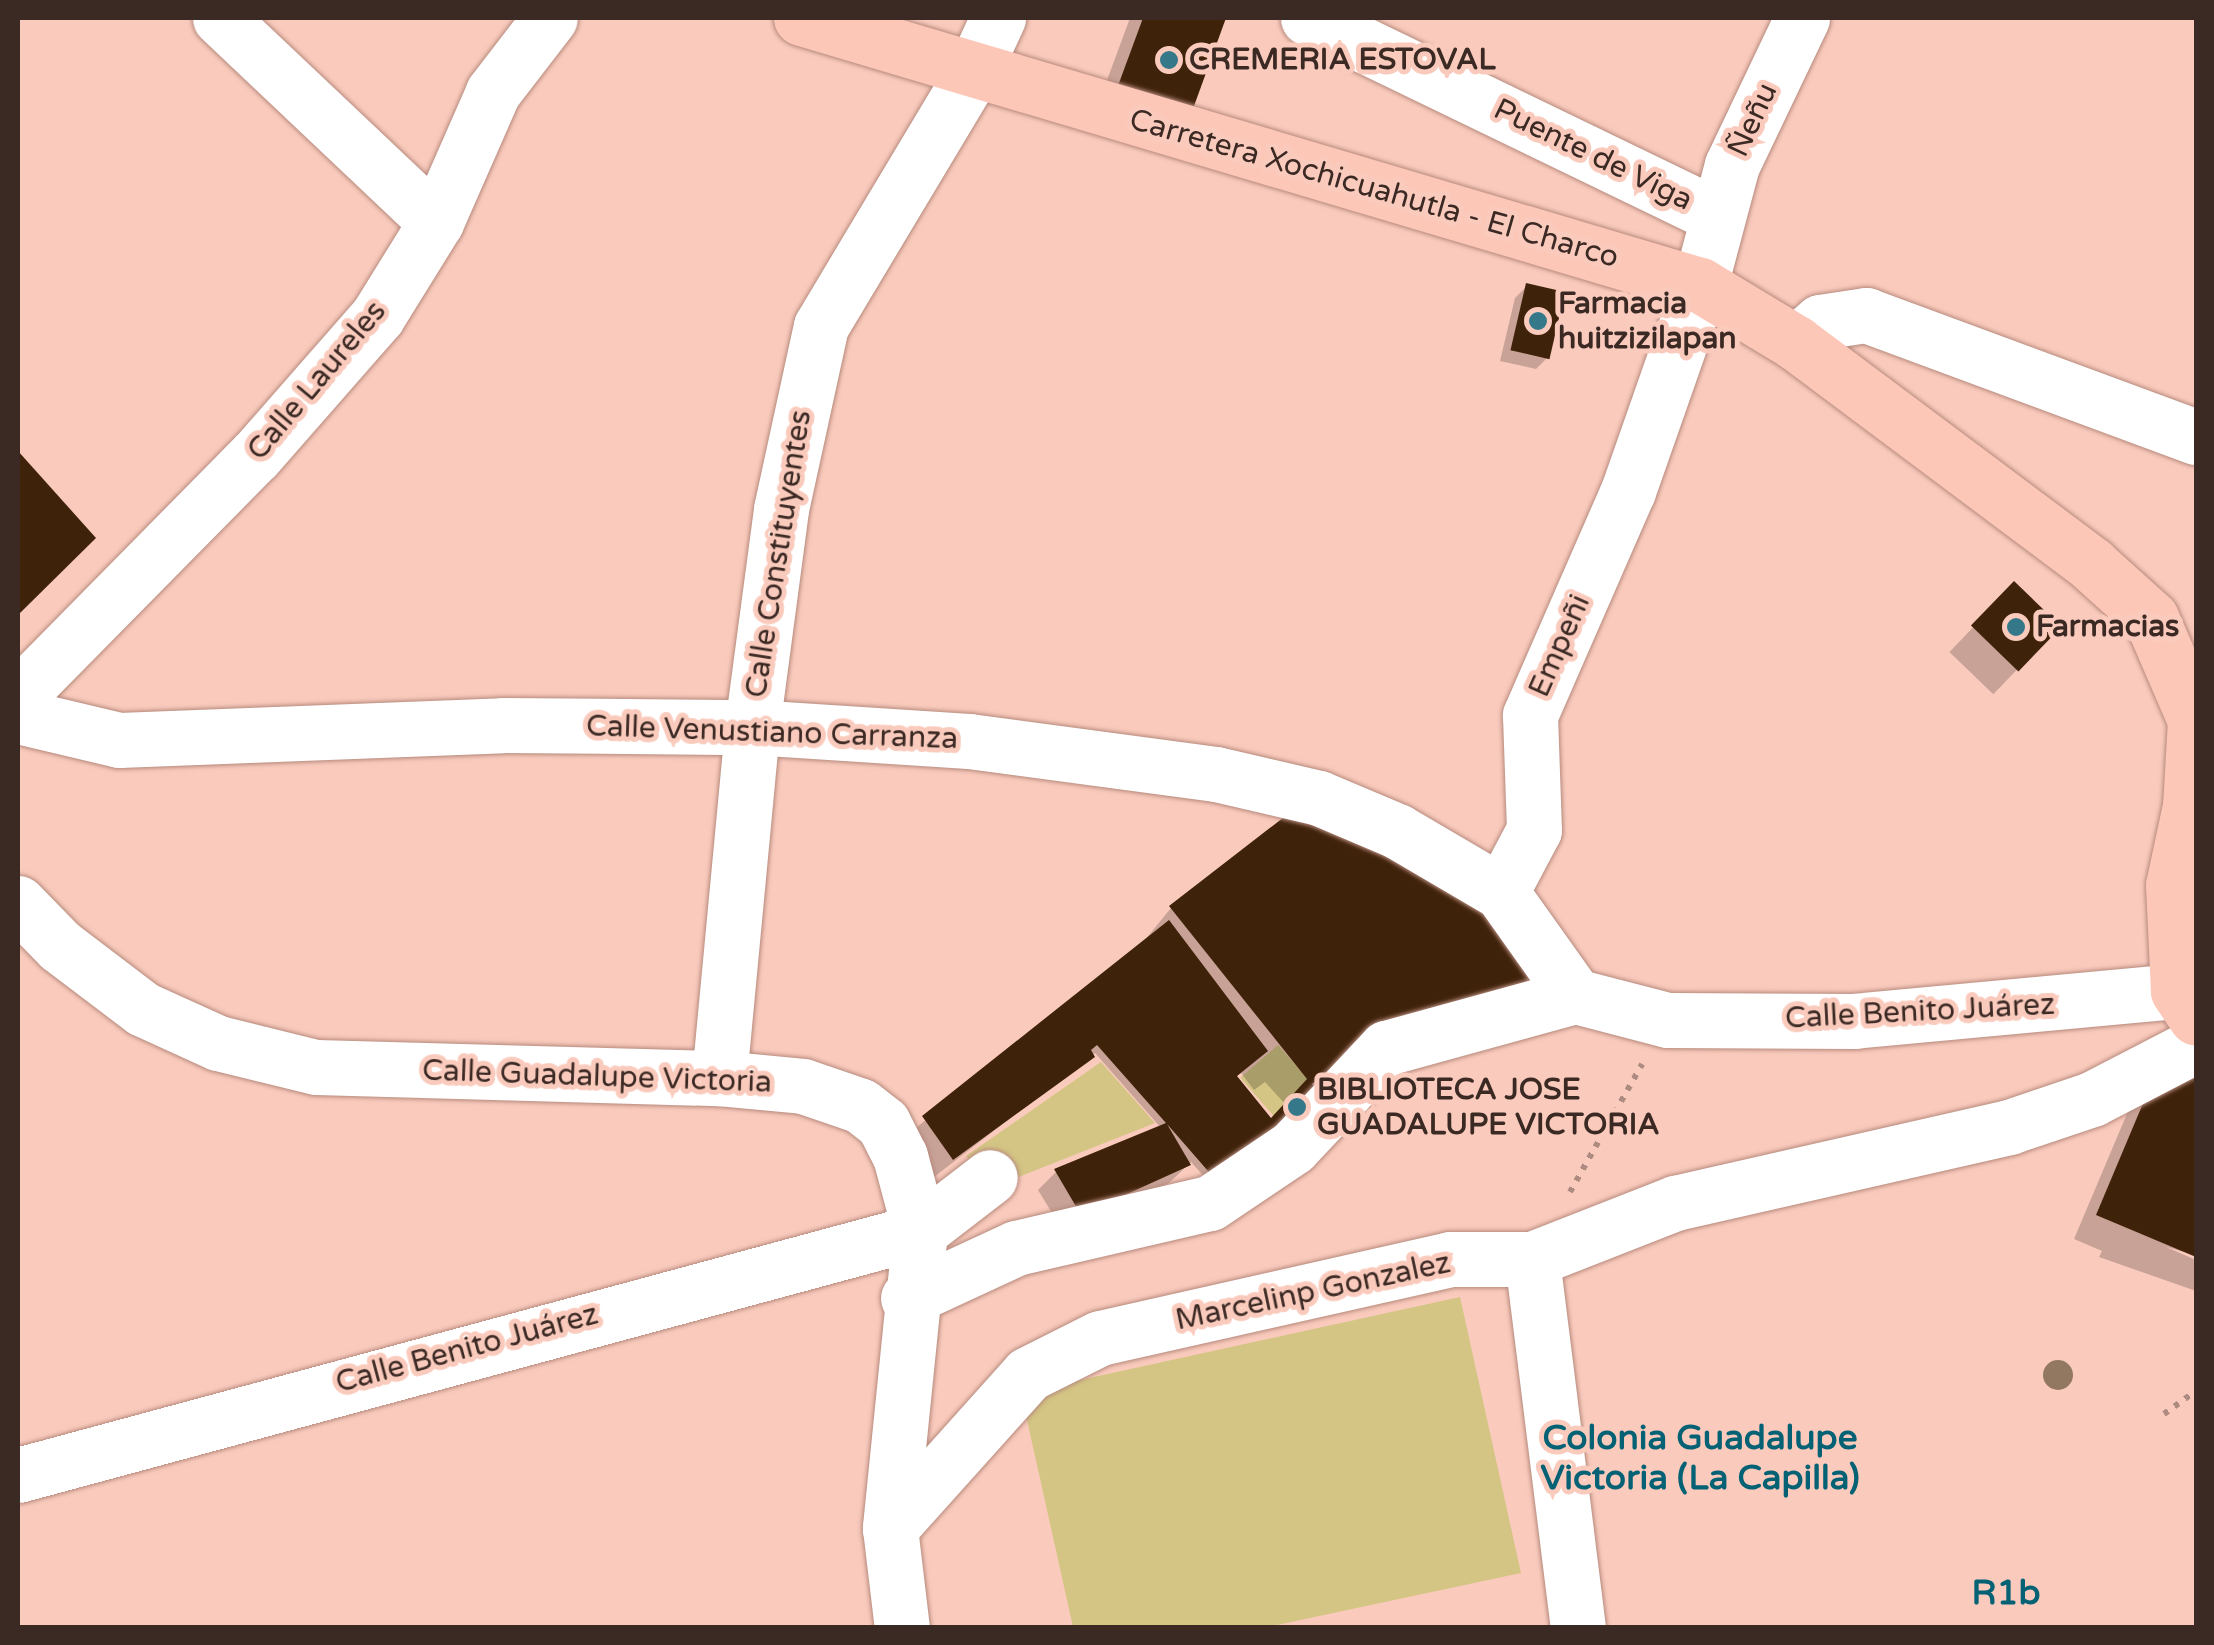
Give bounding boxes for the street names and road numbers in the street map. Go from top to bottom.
street label: Ñeñu [1720,77,1786,163]
street label: Puente de Viga [1488,91,1698,219]
street label: Carretera Xochicuahutla - El Charco [1125,102,1623,276]
street label: Calle Laureles [240,294,394,468]
street label: Calle Constituyentes [738,408,820,700]
street label: Empeñi [1522,589,1598,703]
street label: Calle Venustiano Carranza [585,709,959,757]
street label: Calle Benito Juárez [1784,987,2056,1037]
street label: Calle Guadalupe Victoria [422,1053,772,1101]
street label: Marcelinp Gonzalez [1172,1245,1454,1339]
street label: Calle Benito Juárez [332,1297,602,1401]

